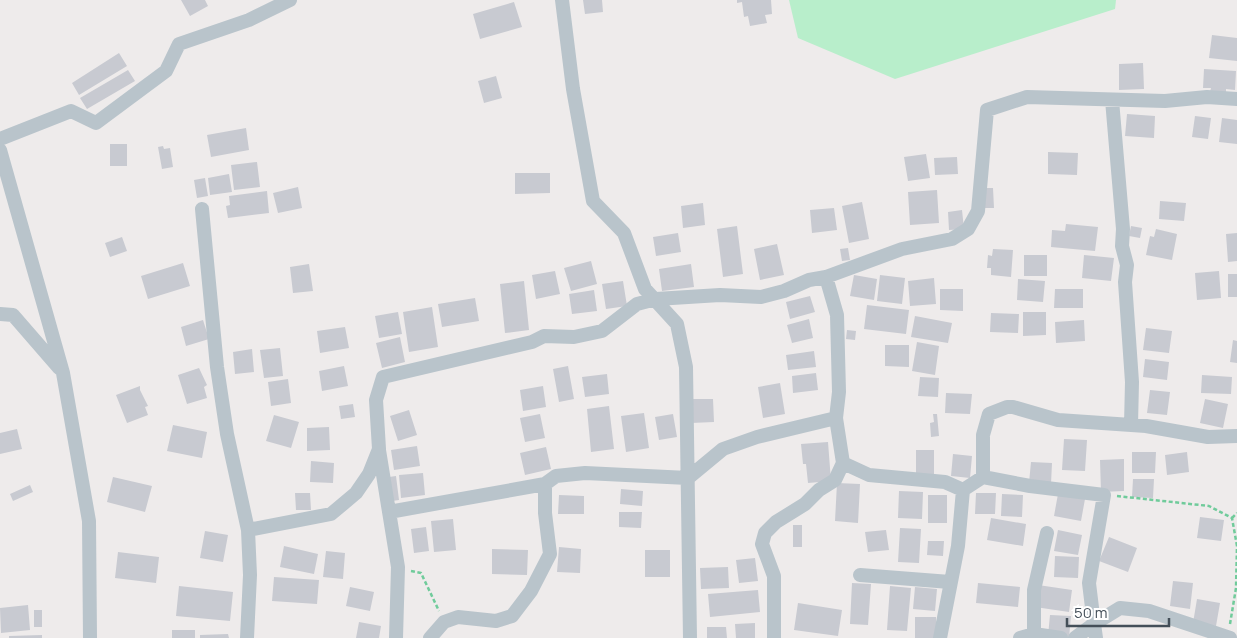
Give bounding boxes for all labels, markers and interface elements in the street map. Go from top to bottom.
scale bar [1067,596,1170,628]
text: 50 m [1074,602,1108,623]

